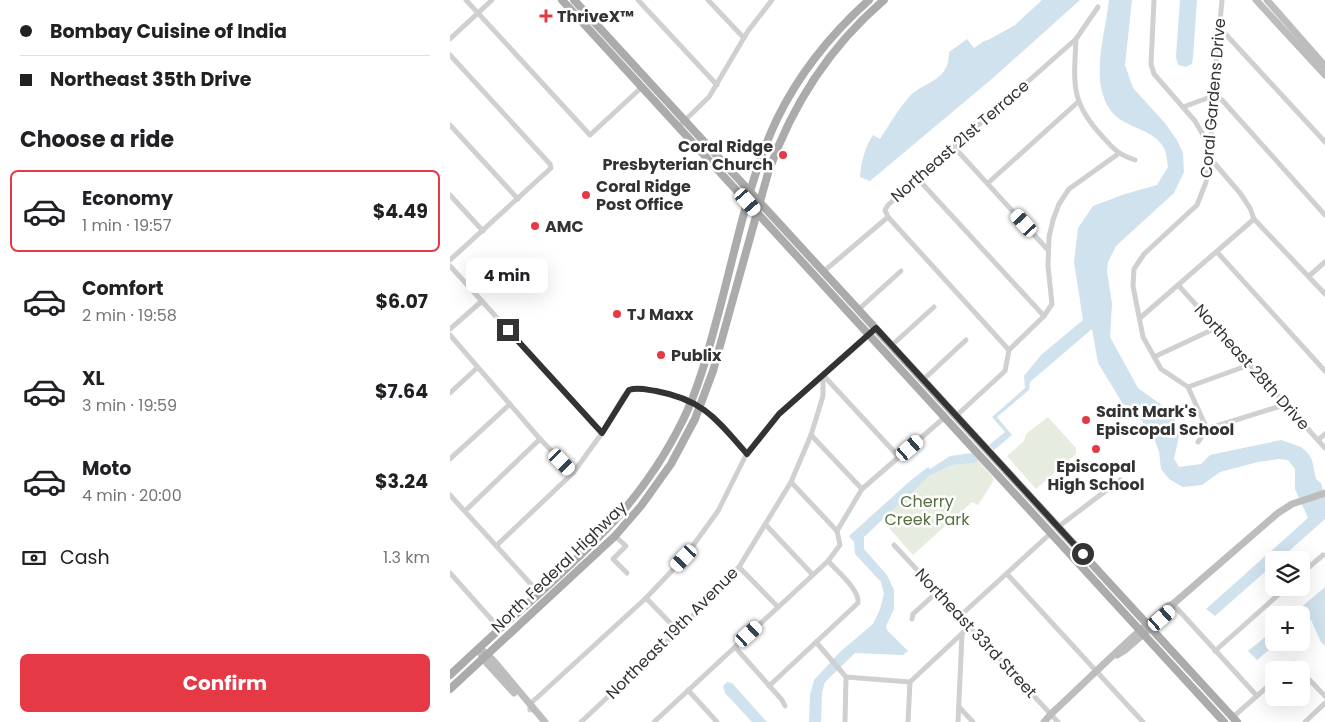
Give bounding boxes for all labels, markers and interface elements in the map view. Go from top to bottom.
place label: ThriveX™ [557,5,634,28]
marker: ThriveX™ [539,9,553,23]
street label: Coral Gardens Drive [1195,17,1231,179]
text: Bombay Cuisine of India [50,18,287,45]
text: Northeast 35th Drive [50,66,252,93]
street label: Northeast 21st Terrace [886,74,1034,208]
text: Choose a ride [20,124,174,155]
place label: Coral Ridge Presbyterian Church [602,135,773,176]
marker: Coral Ridge Presbyterian Church [777,149,789,161]
place label: Coral Ridge Post Office [596,175,691,216]
text: Economy [82,185,173,212]
car [732,186,763,218]
icon: car [22,189,67,234]
marker: Coral Ridge Post Office [580,189,592,201]
text: $4.49 [373,198,428,225]
car [1008,207,1039,239]
text: 1 min · 19:57 [82,214,171,237]
place label: AMC [545,215,584,238]
marker: AMC [529,220,541,232]
callout: 4 min [467,258,549,292]
text: 4 min [484,264,530,287]
text: Comfort [82,275,164,302]
icon: car [22,279,67,324]
text: $6.07 [375,288,428,315]
street label: Northeast 28th Drive [1189,299,1315,435]
place label: TJ Maxx [627,303,694,326]
text: 2 min · 19:58 [82,304,177,327]
marker: TJ Maxx [611,308,623,320]
route end [497,319,519,341]
place label: Publix [671,344,722,367]
marker: Publix [655,349,667,361]
text: XL [82,365,105,392]
icon: car [22,369,67,414]
text: $7.64 [375,378,428,405]
text: 3 min · 19:59 [82,394,177,417]
place label: Saint Mark's Episcopal School [1096,400,1234,441]
marker: Saint Mark's Episcopal School [1080,414,1092,426]
car [893,432,926,464]
marker: Episcopal High School [1090,443,1102,455]
car [546,446,577,478]
text: Moto [82,455,131,482]
place label: Episcopal High School [1048,455,1144,496]
icon: car [22,459,67,504]
text: $3.24 [375,468,428,495]
text: 4 min · 20:00 [82,484,182,507]
park label: Cherry Creek Park [885,490,970,531]
street label: North Federal Highway [486,496,632,638]
car [668,542,699,574]
route start [1072,543,1094,565]
icon: cash [20,544,48,572]
text: Cash [60,544,110,571]
text: 1.3 km [383,546,430,569]
map controls [1265,551,1310,706]
button: layers [1265,551,1310,596]
street label: Northeast 19th Avenue [601,562,743,704]
street label: Northeast 33rd Street [910,563,1042,703]
car [1145,602,1178,634]
button: + [1265,606,1310,651]
car [732,618,765,650]
button: Confirm [20,654,430,712]
button: − [1265,661,1310,706]

